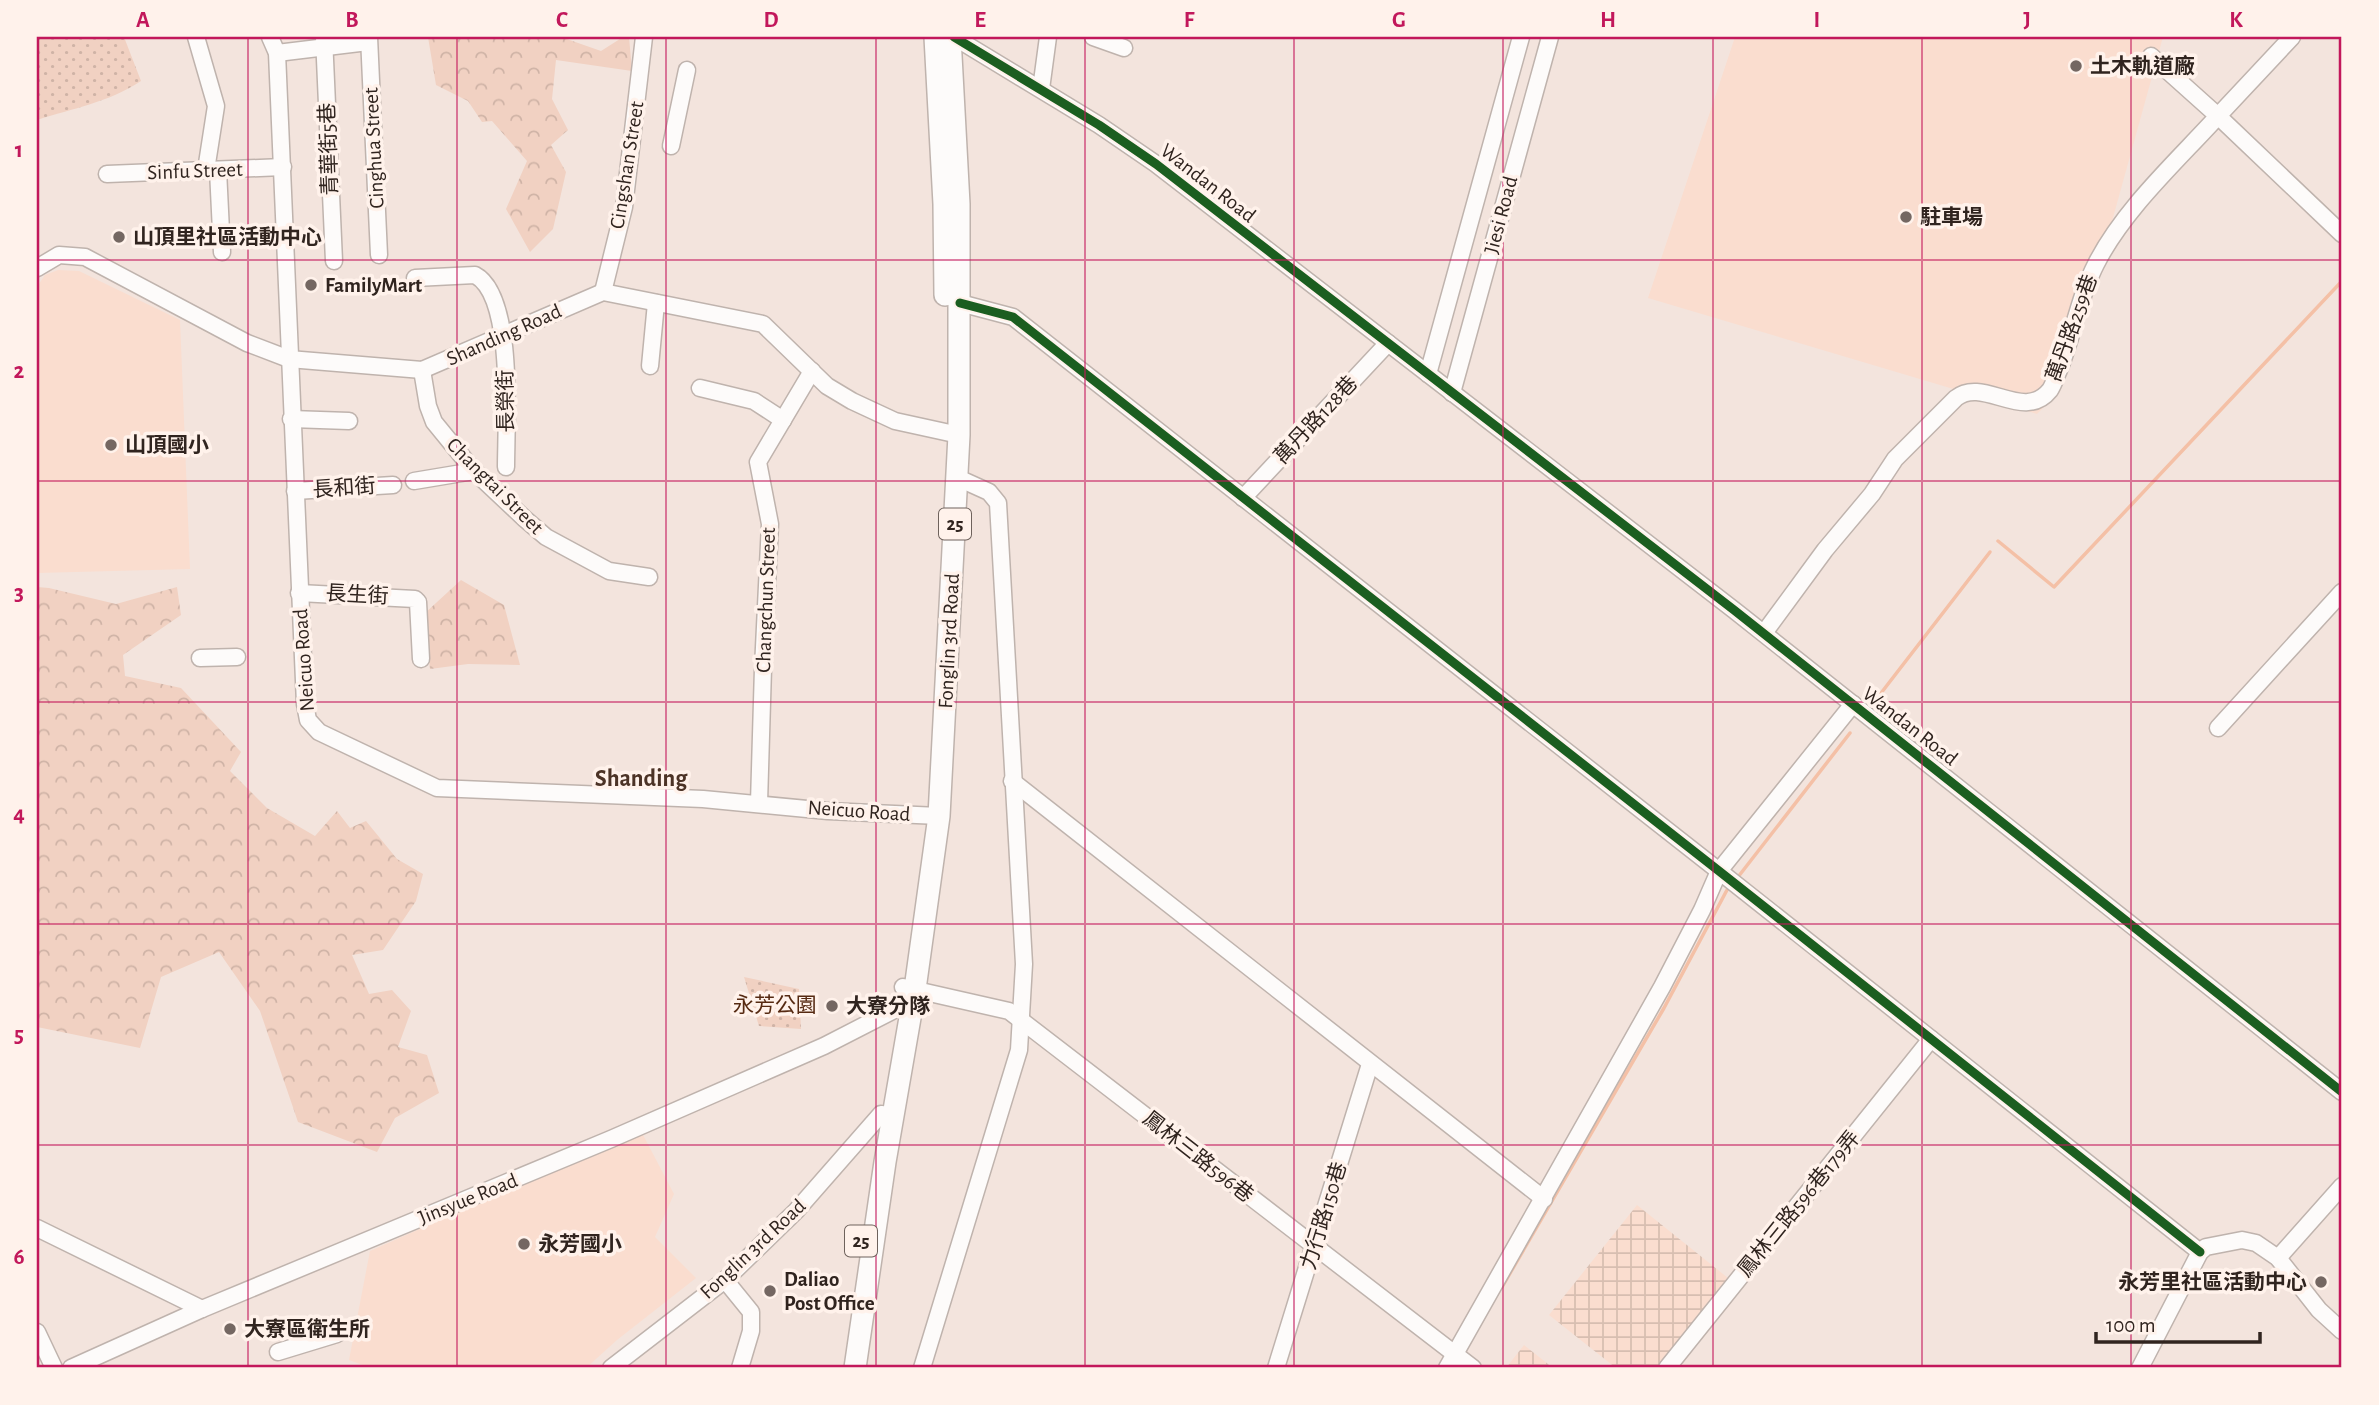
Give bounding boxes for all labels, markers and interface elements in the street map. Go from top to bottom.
text: A [136,9,150,32]
text: B [345,9,359,32]
text: C [556,9,568,32]
text: D [763,9,779,32]
text: E [974,9,986,32]
text: F [1184,9,1195,32]
text: G [1392,9,1406,32]
text: H [1600,9,1616,32]
text: I [1814,9,1820,32]
text: J [2023,9,2031,32]
text: K [2229,9,2243,32]
place label: 土木軌道廠 [2090,54,2195,77]
marker: 土木軌道廠 [2068,58,2084,74]
street label: Cinghua Street [360,87,388,209]
street label: Cingshan Street [607,99,648,230]
street label: 青華街5巷 [316,102,341,196]
text: 1 [15,139,23,162]
street label: Wandan Road [1156,140,1260,227]
street label: Sinfu Street [147,159,243,183]
street label: Jiesi Road [1481,174,1521,256]
place label: 駐車場 [1920,206,1983,228]
marker: 駐車場 [1898,209,1914,225]
place label: 山頂里社區活動中心 [133,225,322,248]
marker: 山頂里社區活動中心 [111,229,127,245]
street label: 萬丹路259巷 [2042,271,2101,384]
place label: FamilyMart [325,275,422,296]
marker: FamilyMart [303,277,319,293]
street label: Shanding Road [443,300,565,370]
text: 2 [14,360,25,383]
street label: 長榮街 [494,369,517,433]
street label: 萬丹路128巷 [1270,372,1361,468]
place label: 山頂國小 [125,434,209,456]
street label: Changtai Street [443,434,547,538]
marker: 山頂國小 [103,437,119,453]
street label: 長和街 [312,474,376,501]
road number: 25 [939,509,971,540]
street label: Changchun Street [753,527,779,673]
street label: Fonglin 3rd Road [935,573,963,709]
text: 3 [14,582,24,605]
street label: 長生街 [325,582,389,607]
street label: Neicuo Road [290,608,318,712]
street label: Wandan Road [1858,683,1962,770]
district label: Shanding [595,767,688,791]
street label: Neicuo Road [807,797,911,825]
text: 4 [13,803,25,826]
park label: 永芳公園 [733,994,817,1016]
place label: 大寮分隊 [846,995,931,1017]
marker: 大寮分隊 [824,998,840,1014]
text: 5 [14,1024,24,1047]
street label: 鳳林三路596巷 [1139,1107,1258,1206]
street label: 鳳林三路596巷179弄 [1733,1127,1864,1281]
street label: 力行路150巷 [1297,1160,1350,1272]
street label: Jinsyue Road [415,1170,521,1228]
street label: Fonglin 3rd Road [696,1195,810,1303]
road number: 25 [845,1226,877,1256]
place label: 永芳國小 [538,1233,622,1255]
marker: 永芳國小 [516,1236,532,1252]
text: 6 [13,1246,25,1269]
place label: Daliao Post Office [784,1269,875,1314]
place label: 永芳里社區活動中心 [2118,1270,2307,1293]
marker: 永芳里社區活動中心 [2313,1274,2329,1290]
marker: Daliao Post Office [762,1283,778,1299]
scale bar [2096,1300,2260,1344]
text: 100 m [2106,1315,2156,1336]
place label: 大寮區衛生所 [244,1317,370,1340]
marker: 大寮區衛生所 [222,1321,238,1337]

